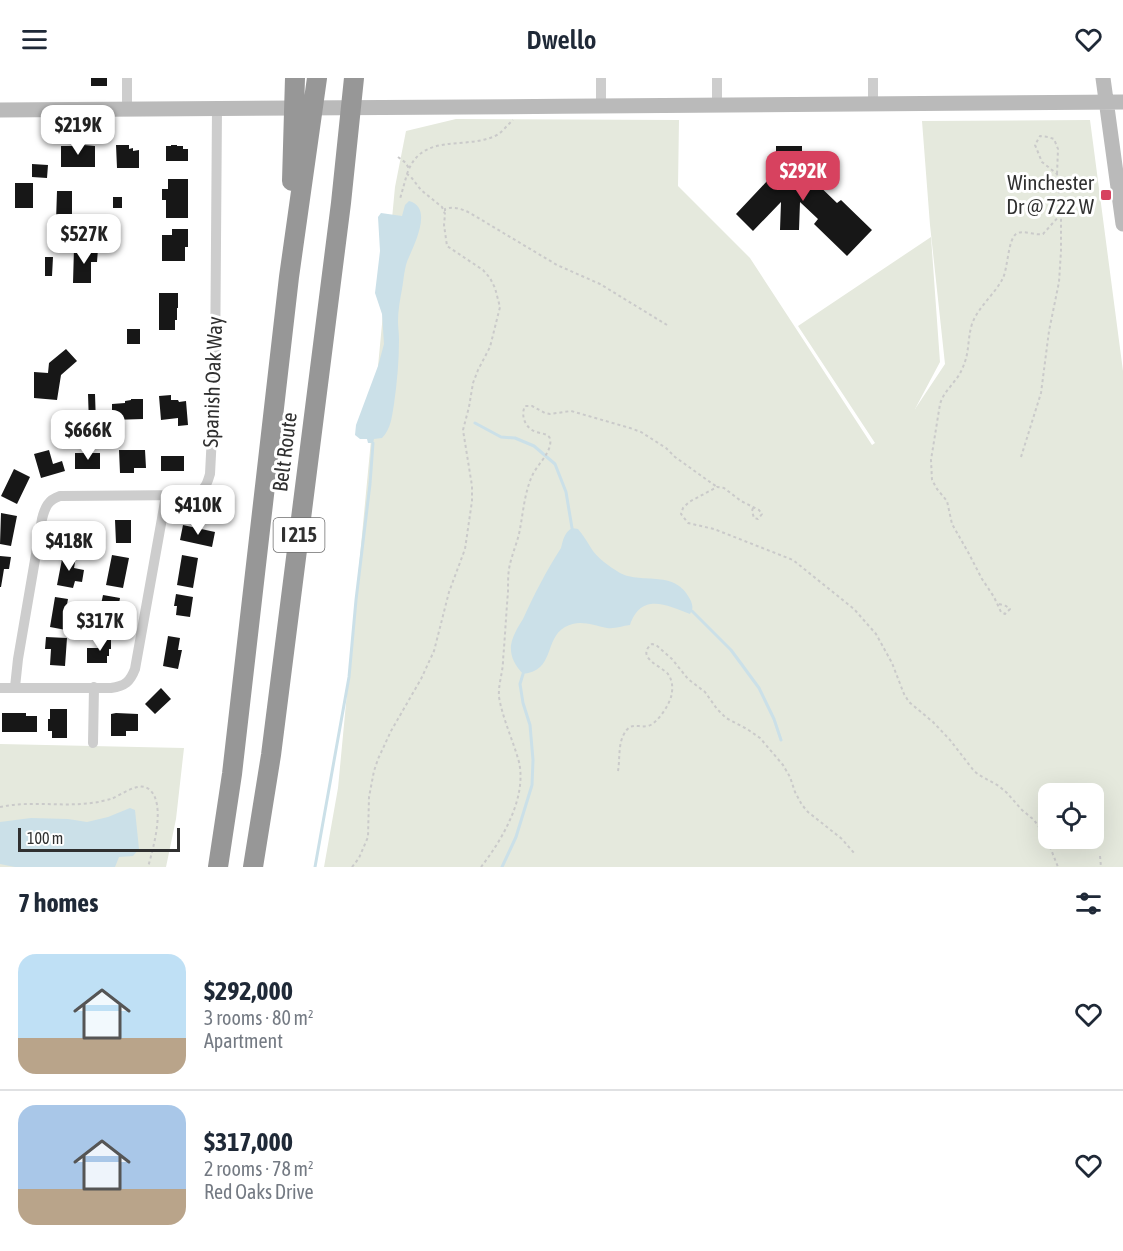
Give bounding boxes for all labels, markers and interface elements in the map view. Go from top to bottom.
icon: menu [18,23,51,56]
icon: heart [1072,23,1105,56]
text: Dwello [527,24,596,55]
pin: $219K [36,105,120,156]
text: $219K [55,113,101,136]
pin: $292K [761,151,845,202]
text: $292K [780,159,826,182]
place label: Winchester Dr @ 722 W [1006,170,1095,218]
marker: Winchester Dr @ 722 W [1099,188,1113,202]
pin: $527K [42,214,126,265]
text: $527K [61,222,107,245]
street label: Spanish Oak Way [198,316,226,448]
pin: $666K [46,410,130,461]
street label: Belt Route [267,411,301,493]
text: $666K [65,418,111,441]
pin: $410K [156,485,240,536]
text: $410K [175,493,221,516]
road number: I 215 [274,518,324,552]
pin: $418K [27,521,111,572]
text: $418K [46,529,92,552]
pin: $317K [58,601,142,652]
text: $317K [77,609,123,632]
map controls [1038,783,1104,849]
button: locate [1038,783,1104,849]
scale bar [18,825,180,852]
text: 100 m [27,829,63,847]
icon: filters [1072,887,1105,920]
text: 7 homes [18,888,98,918]
text: $292,000 [204,976,293,1006]
icon: home [66,978,138,1050]
icon: heart [1072,998,1105,1031]
text: 3 rooms · 80 m² [204,1006,314,1029]
text: Apartment [204,1029,283,1052]
text: $317,000 [204,1127,293,1157]
icon: home [66,1129,138,1201]
icon: heart [1072,1149,1105,1182]
text: 2 rooms · 78 m² [204,1157,314,1180]
text: Red Oaks Drive [204,1180,314,1203]

